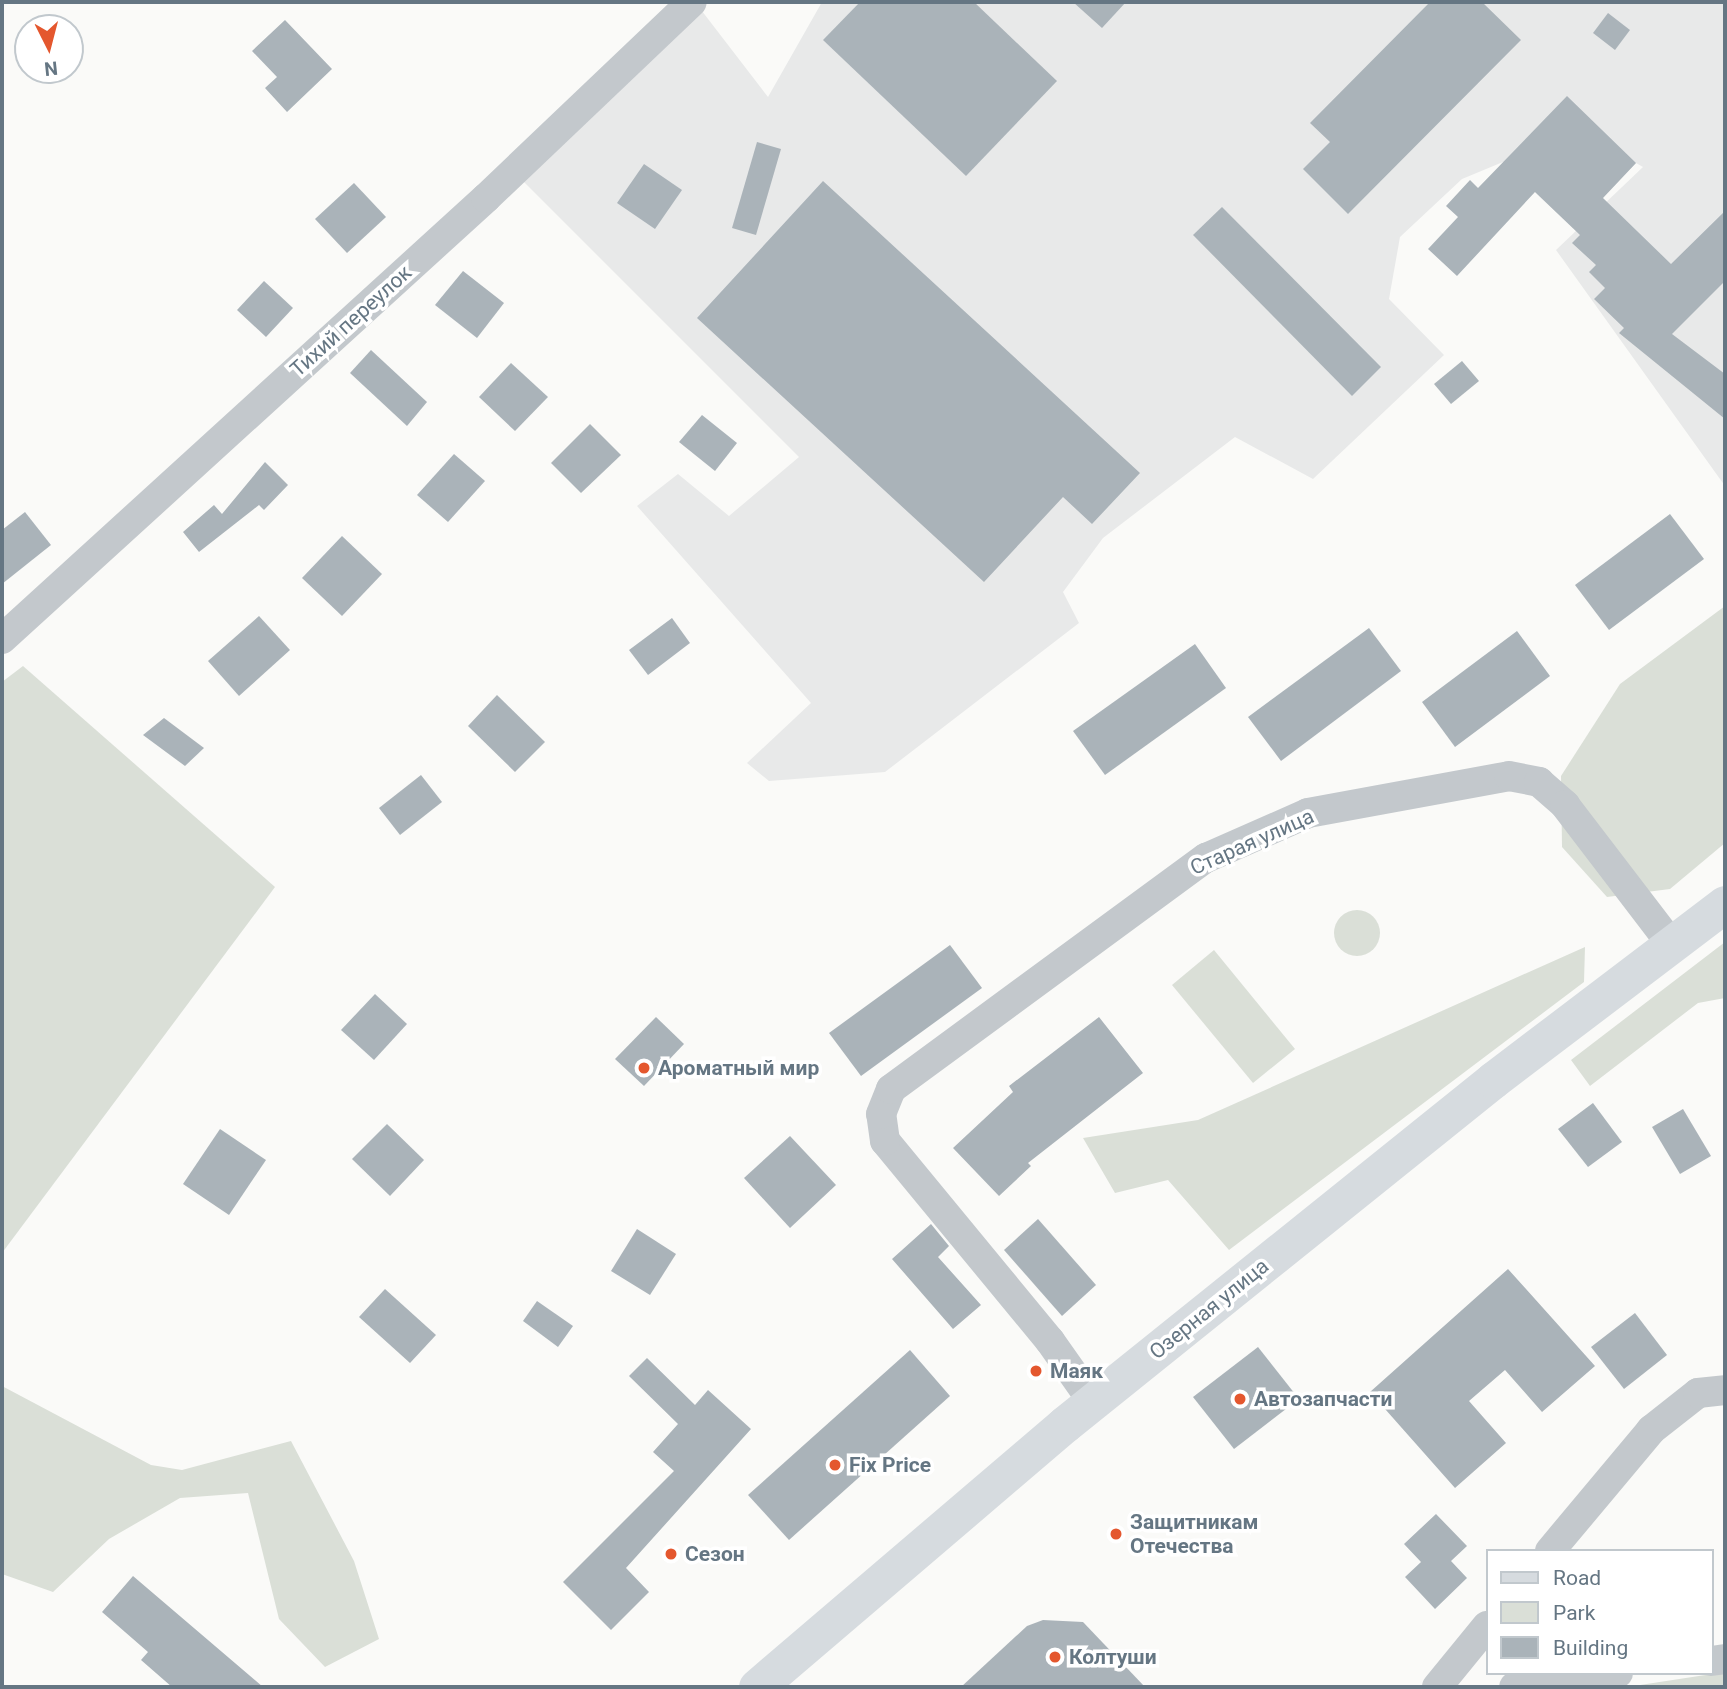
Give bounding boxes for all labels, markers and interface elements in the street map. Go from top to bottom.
north arrow [14,14,84,84]
text: N [43,56,59,81]
street label: Тихий переулок [285,260,417,382]
street label: Старая улица [1186,804,1318,880]
place label: Ароматный мир [658,1055,819,1081]
marker: Ароматный мир [636,1060,652,1076]
street label: Озерная улица [1144,1253,1274,1365]
place label: Маяк [1050,1358,1103,1384]
marker: Маяк [1028,1363,1044,1379]
place label: Автозапчасти [1254,1386,1392,1412]
marker: Автозапчасти [1232,1391,1248,1407]
place label: Fix Price [849,1452,931,1478]
marker: Fix Price [827,1457,843,1473]
place label: Защитникам Отечества [1130,1509,1259,1559]
marker: Защитникам Отечества [1108,1526,1124,1542]
place label: Сезон [685,1541,745,1567]
marker: Сезон [663,1546,679,1562]
legend [1486,1549,1713,1675]
text: Road [1553,1566,1601,1590]
text: Park [1553,1601,1595,1625]
text: Building [1553,1636,1628,1660]
place label: Колтуши [1069,1644,1157,1670]
marker: Колтуши [1047,1649,1063,1665]

